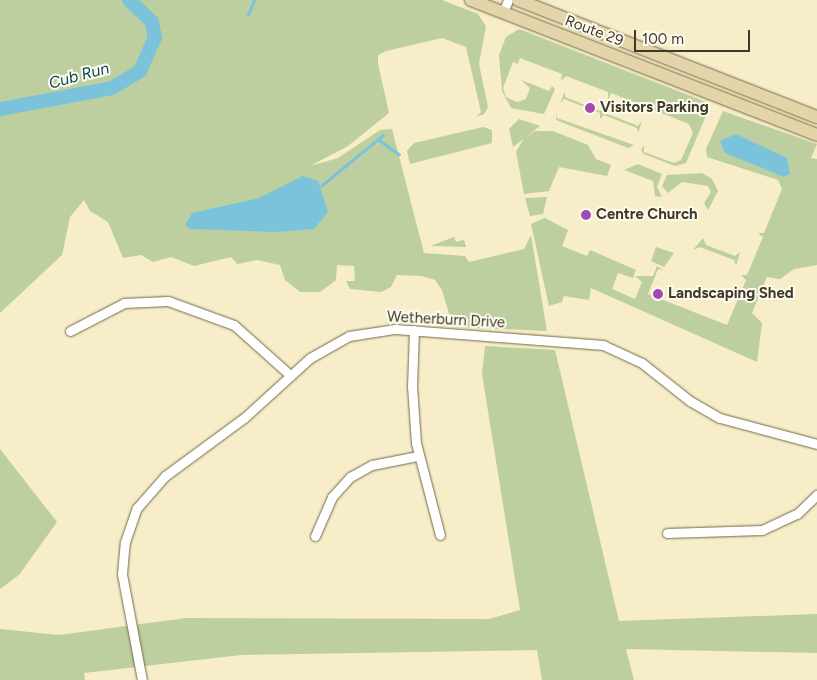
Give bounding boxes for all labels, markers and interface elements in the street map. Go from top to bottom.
street label: Route 29 [562,12,626,50]
scale bar [637,20,753,52]
text: 100 m [642,30,684,48]
water label: Cub Run [47,59,111,93]
place label: Visitors Parking [600,99,709,117]
marker: Visitors Parking [584,102,596,114]
place label: Centre Church [596,206,698,224]
marker: Centre Church [580,209,592,221]
place label: Landscaping Shed [668,285,794,303]
marker: Landscaping Shed [652,288,664,300]
street label: Wetherburn Drive [386,308,506,332]

